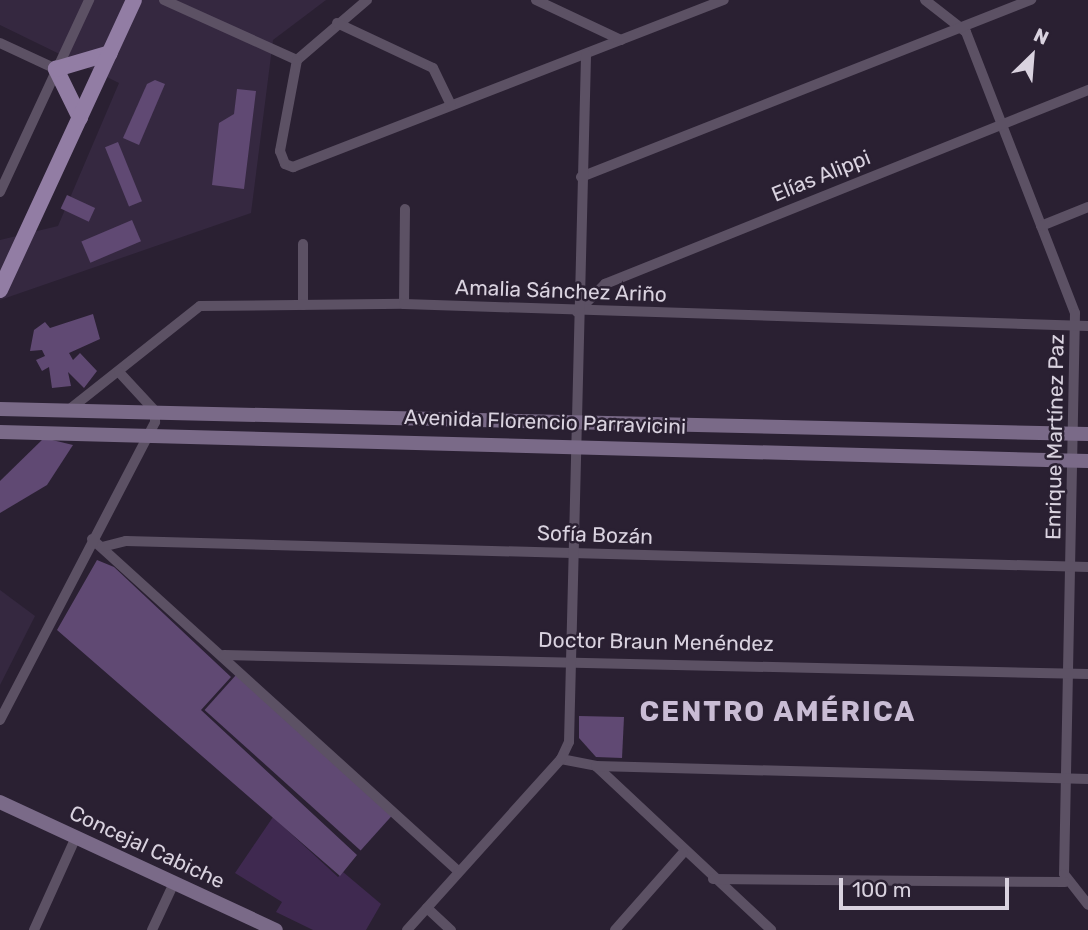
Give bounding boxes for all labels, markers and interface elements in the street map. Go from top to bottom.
north arrow [997,21,1067,91]
text: N [1030,23,1052,50]
street label: Elías Alippi [768,145,874,207]
street label: Amalia Sánchez Ariño [454,275,668,307]
street label: Enrique Martínez Paz [1041,334,1069,540]
street label: Avenida Florencio Parravicini [404,404,686,440]
street label: Sofía Bozán [537,520,653,550]
street label: Doctor Braun Menéndez [538,627,774,657]
district label: CENTRO AMÉRICA [641,695,915,729]
street label: Concejal Cabiche [65,800,229,894]
scale bar [843,864,1013,908]
text: 100 m [852,877,911,902]

